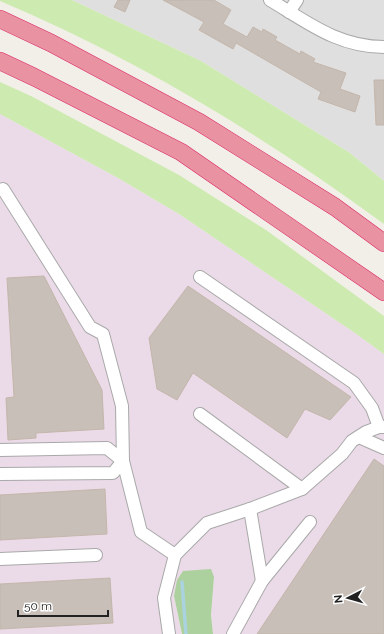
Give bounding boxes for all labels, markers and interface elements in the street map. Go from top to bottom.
north arrow [328,578,368,618]
scale bar [18,592,108,618]
text: N [332,594,345,604]
text: 50 m [24,599,52,613]

